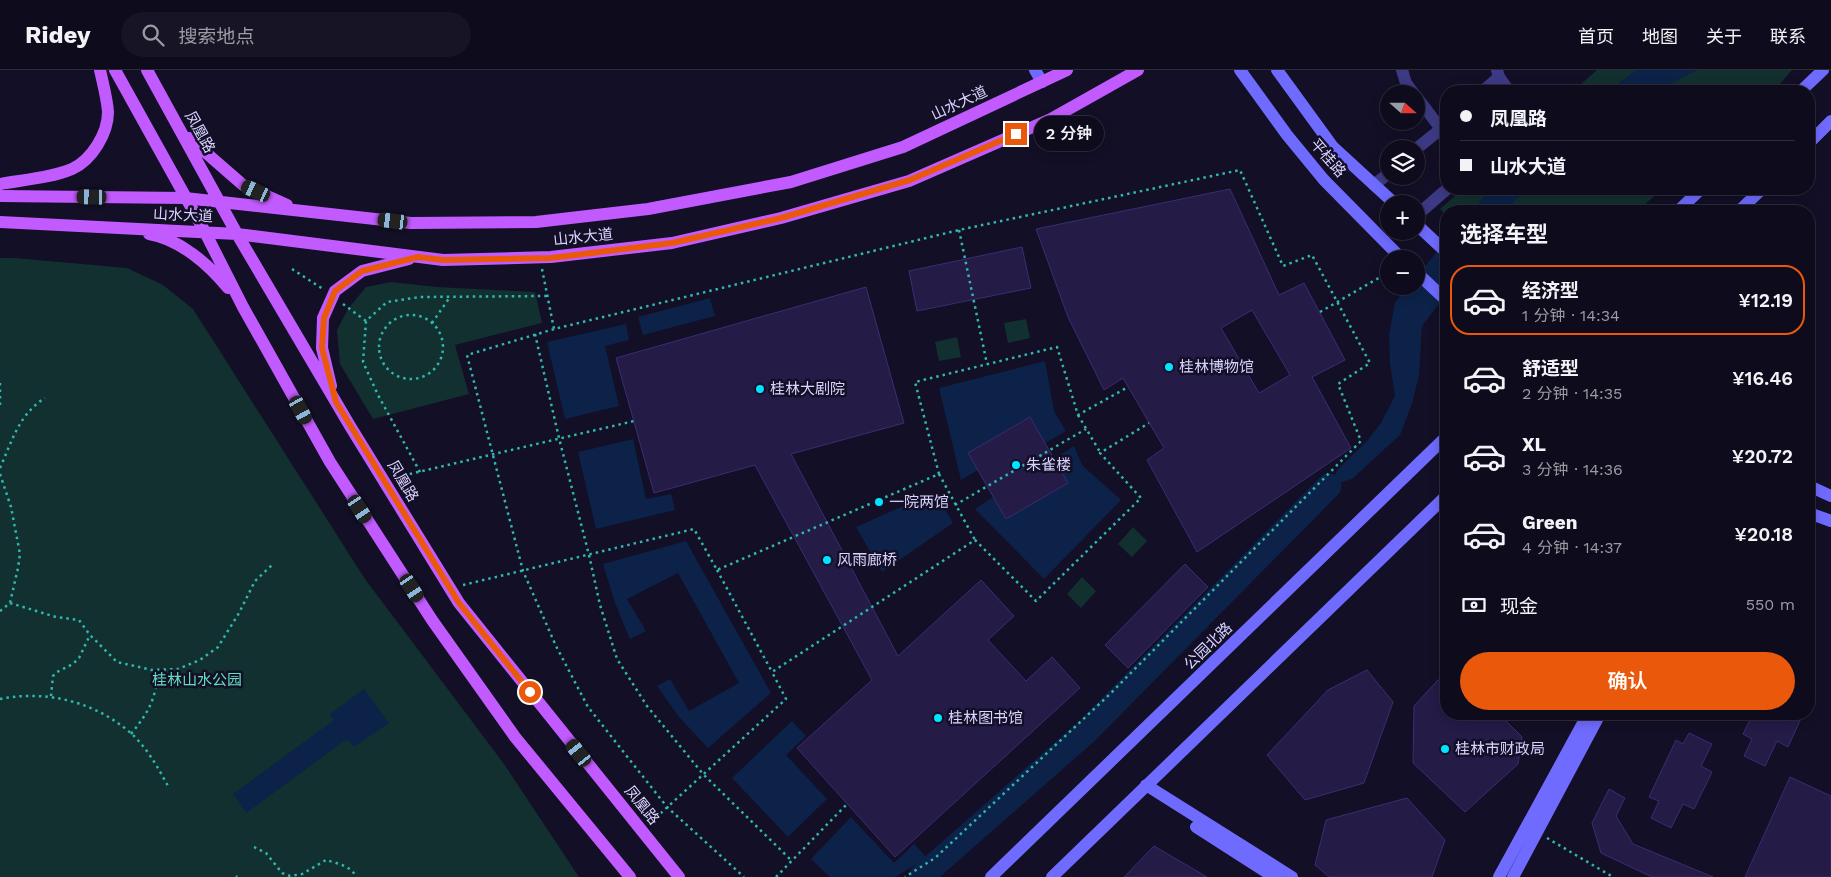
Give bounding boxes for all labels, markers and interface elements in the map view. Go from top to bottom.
search box [121,12,471,57]
text: Ridey [25,21,91,49]
icon: search [139,21,167,49]
text: 搜索地点 [179,25,255,48]
text: 首页 [1578,26,1614,47]
text: 地图 [1642,26,1678,47]
text: 关于 [1706,26,1742,47]
text: 联系 [1770,26,1806,47]
street label: 山水大道 [928,82,990,124]
north arrow [1380,85,1425,130]
map controls [1380,85,1425,295]
text: 凤凰路 [1490,107,1547,130]
street label: 凤凰路 [181,108,219,156]
callout: 2 分钟 [1034,116,1104,152]
route end [1005,123,1027,145]
text: 2 分钟 [1046,124,1092,143]
street label: 平桂路 [1306,135,1350,181]
button: layers [1380,140,1425,185]
text: 山水大道 [1490,155,1566,178]
car [239,178,272,204]
car [76,189,107,205]
button: + [1380,195,1425,240]
street label: 山水大道 [153,204,213,226]
car [377,212,408,230]
text: 选择车型 [1460,222,1548,247]
street label: 山水大道 [552,225,614,249]
button: − [1380,250,1425,295]
icon: car [1462,278,1507,323]
text: 经济型 [1522,279,1579,302]
text: ¥12.19 [1739,289,1793,312]
text: 1 分钟 · 14:34 [1522,306,1620,325]
icon: car [1462,356,1507,401]
text: 舒适型 [1522,357,1579,380]
place label: 桂林博物馆 [1179,358,1254,376]
marker: 桂林博物馆 [1163,361,1175,373]
text: ¥16.46 [1732,367,1793,390]
place label: 桂林大剧院 [770,380,845,398]
marker: 桂林大剧院 [754,383,766,395]
text: 2 分钟 · 14:35 [1522,384,1622,403]
car [287,393,314,427]
text: XL [1522,433,1546,456]
icon: car [1462,434,1507,479]
text: ¥20.72 [1732,445,1793,468]
place label: 朱雀楼 [1026,456,1071,474]
street label: 凤凰路 [384,457,422,505]
marker: 朱雀楼 [1010,459,1022,471]
text: 3 分钟 · 14:36 [1522,460,1623,479]
car [345,492,374,526]
place label: 一院两馆 [889,493,949,511]
marker: 一院两馆 [873,496,885,508]
text: Green [1522,511,1578,534]
icon: car [1462,512,1507,557]
text: ¥20.18 [1735,523,1793,546]
text: 4 分钟 · 14:37 [1522,538,1622,557]
place label: 风雨廊桥 [837,551,897,569]
marker: 风雨廊桥 [821,554,833,566]
car [397,571,426,605]
icon: cash [1460,591,1488,619]
text: 现金 [1500,595,1538,618]
text: 550 m [1746,595,1795,614]
street label: 公园北路 [1180,619,1236,673]
button: 确认 [1460,652,1795,710]
park label: 桂林山水公园 [152,671,242,689]
route start [519,681,541,703]
place label: 桂林图书馆 [948,709,1023,727]
marker: 桂林图书馆 [932,712,944,724]
car [563,737,594,769]
place label: 桂林市财政局 [1455,740,1545,758]
marker: 桂林市财政局 [1439,743,1451,755]
street label: 凤凰路 [621,782,663,828]

